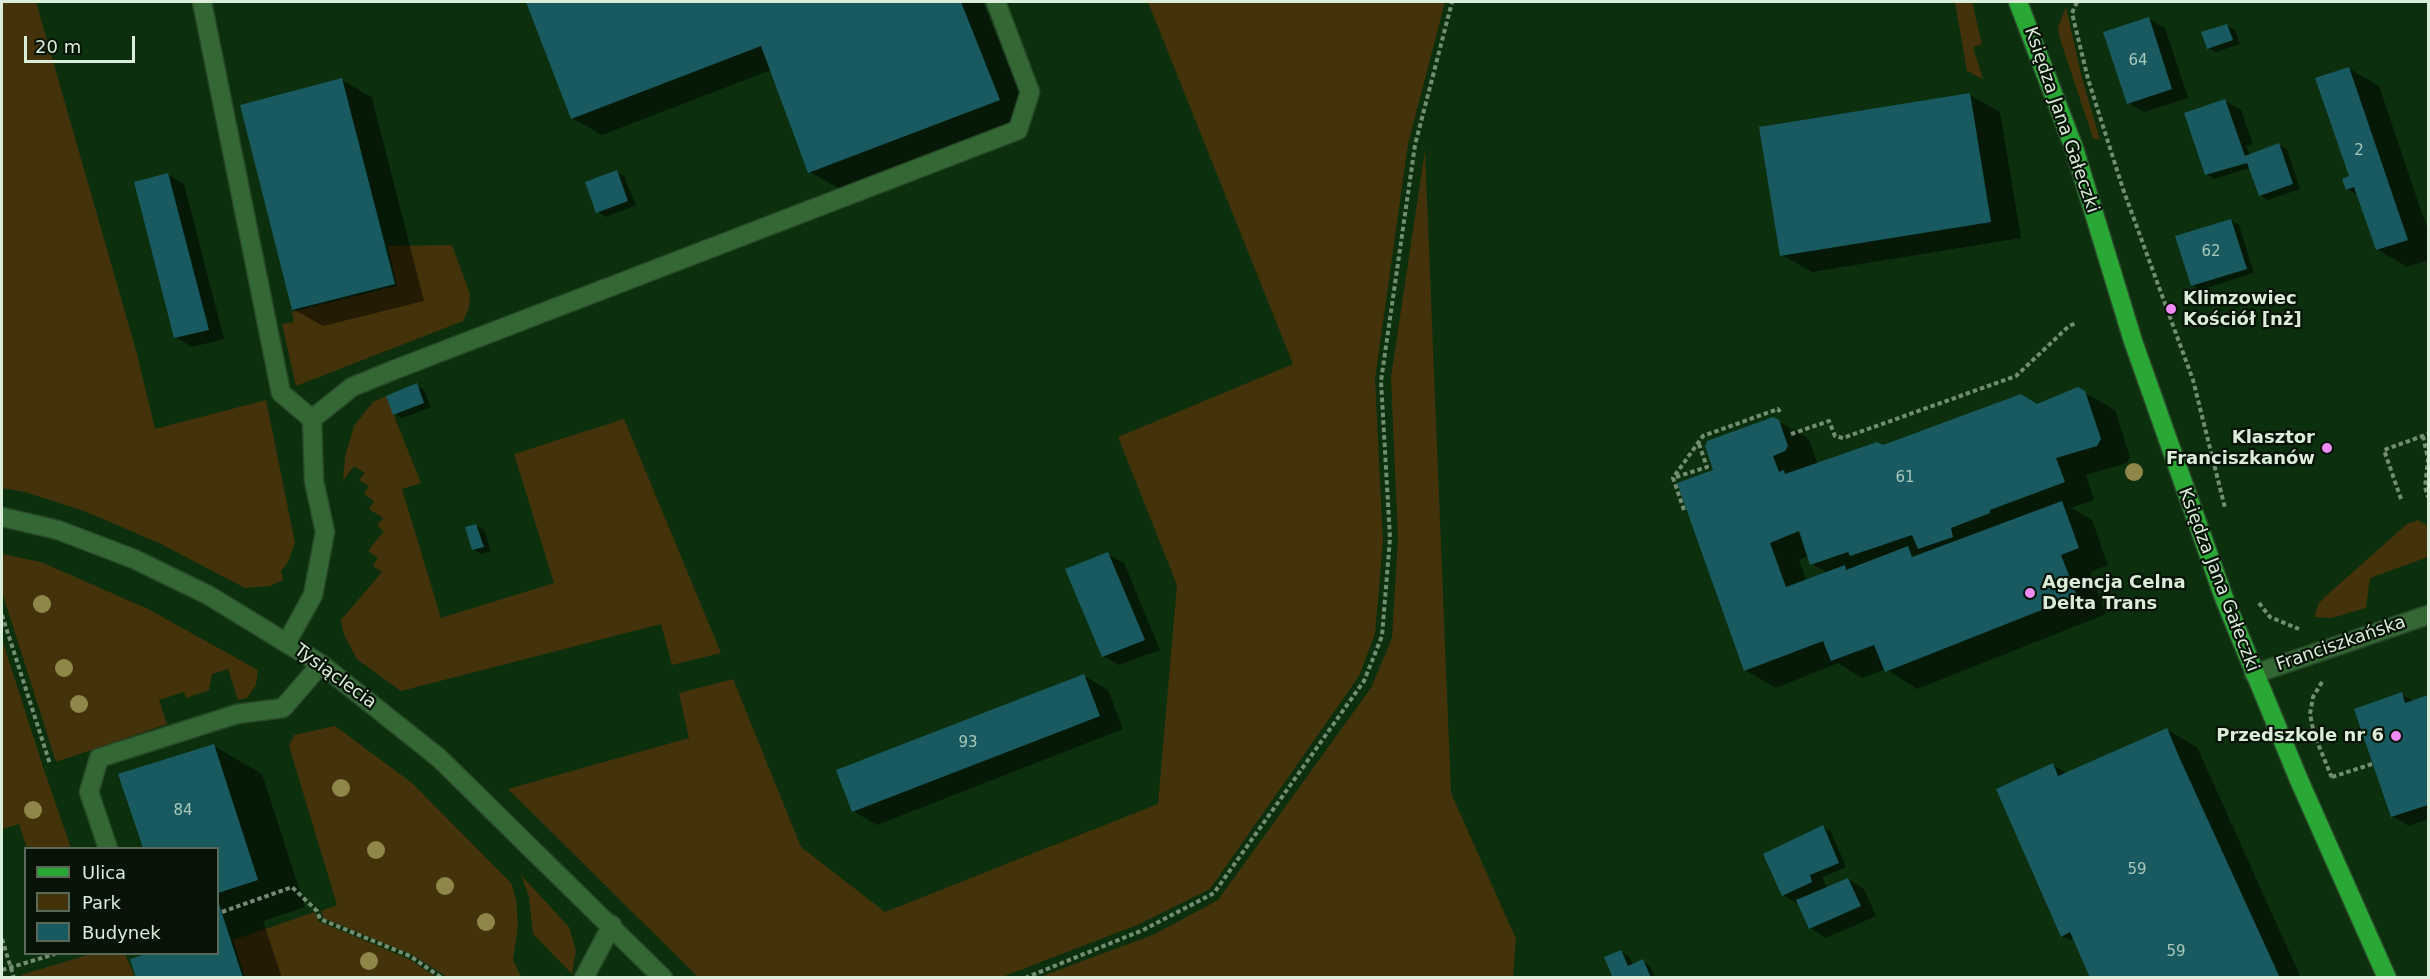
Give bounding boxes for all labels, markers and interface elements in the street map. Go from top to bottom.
scale bar [27,24,138,62]
street label: Księdza Jana Gałeczki [2019,24,2103,216]
text: 20 m [35,36,81,57]
house number: 64 [2128,52,2148,70]
house number: 2 [2354,142,2364,160]
house number: 62 [2201,243,2221,261]
place label: Klimzowiec Kościół [nż] [2183,288,2302,330]
marker: Klimzowiec Kościół [nż] [2164,302,2178,316]
place label: Klasztor Franciszkanów [2166,427,2315,470]
marker: Klasztor Franciszkanów [2320,441,2334,455]
house number: 61 [1895,469,1915,487]
street label: Księdza Jana Gałeczki [2173,485,2263,675]
place label: Agencja Celna Delta Trans [2042,572,2186,614]
marker: Agencja Celna Delta Trans [2023,586,2037,600]
street label: Franciszkańska [2273,612,2409,676]
street label: Tysiąclecia [290,640,380,714]
place label: Przedszkole nr 6 [2216,725,2384,747]
marker: Przedszkole nr 6 [2389,729,2403,743]
house number: 93 [958,734,978,752]
house number: 84 [173,802,193,820]
legend [24,847,219,955]
house number: 59 [2127,861,2147,879]
text: Ulica [82,862,126,883]
text: Park [82,892,121,913]
text: Budynek [82,922,161,943]
house number: 59 [2166,943,2186,961]

